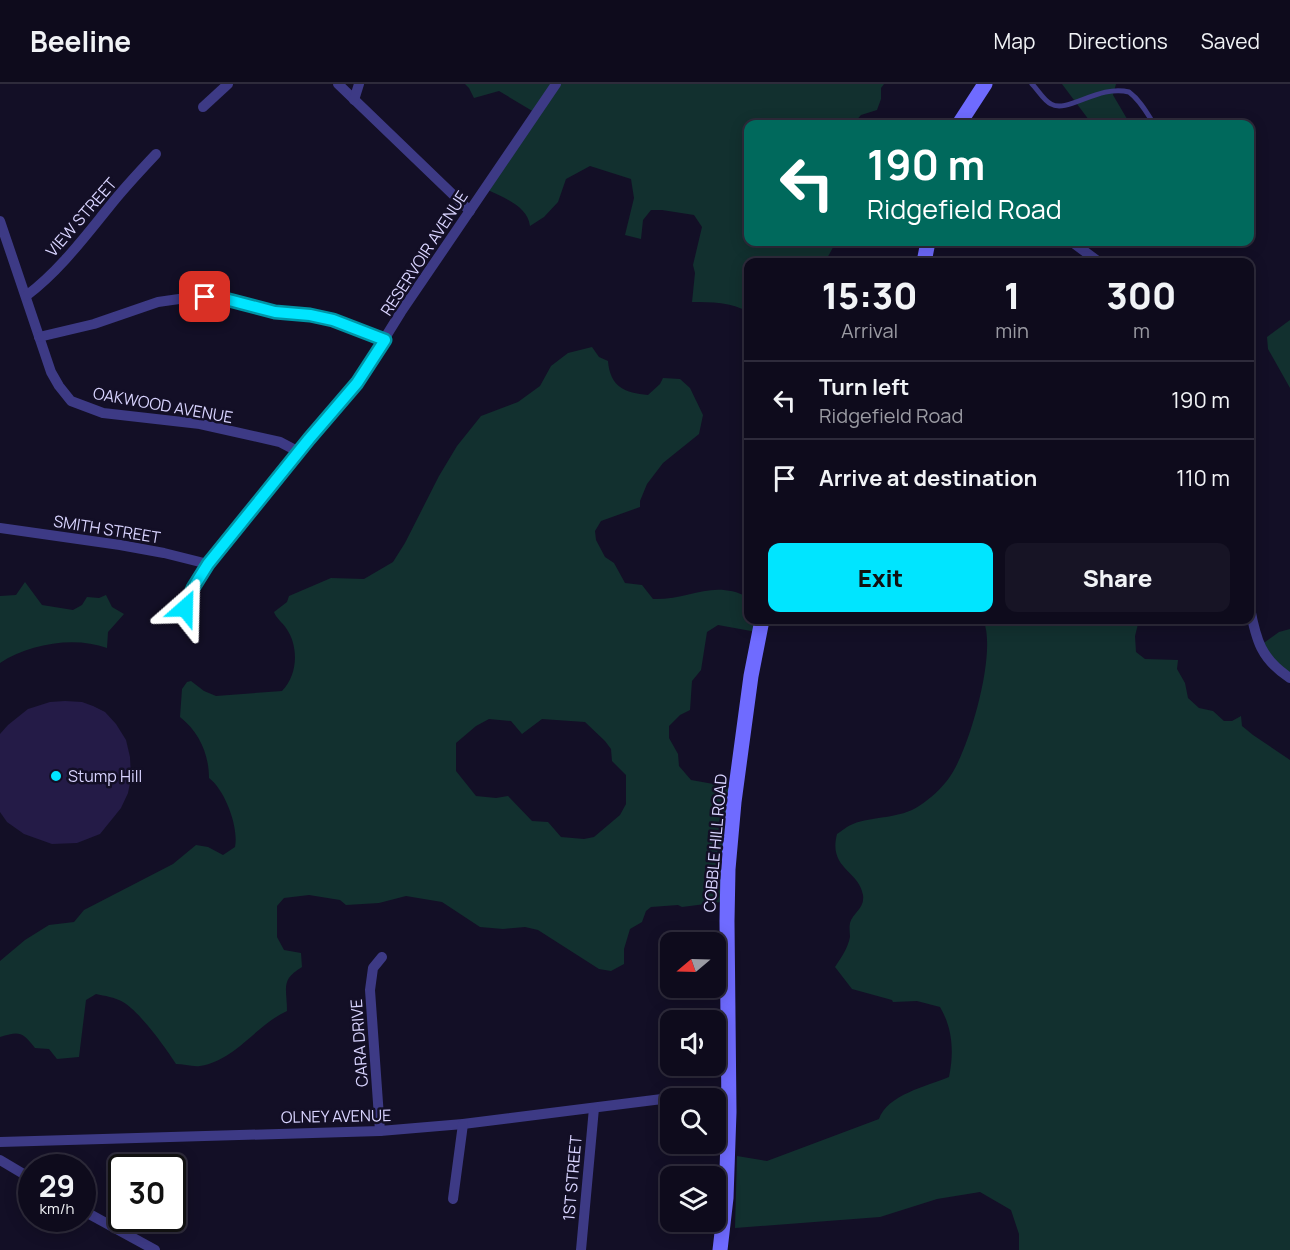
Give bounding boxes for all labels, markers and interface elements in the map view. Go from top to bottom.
text: Beeline [30,22,131,60]
text: Map [994,27,1035,55]
text: Directions [1068,27,1168,55]
text: Saved [1201,27,1260,55]
text: 190 m [867,135,985,193]
icon: left [768,144,846,222]
street label: VIEW STREET [41,172,122,261]
street label: RESERVOIR AVENUE [375,186,473,320]
text: Ridgefield Road [867,190,1062,227]
pin [179,271,230,322]
text: 15:30 [822,271,918,320]
text: 1 [1004,271,1020,320]
text: 300 [1106,271,1176,320]
icon: arrive [188,280,221,313]
text: Arrival [841,317,898,344]
text: min [995,317,1029,344]
text: m [1133,317,1150,344]
text: Turn left [819,372,909,402]
street label: OAKWOOD AVENUE [91,382,235,428]
icon: left [768,384,801,417]
text: 190 m [1171,385,1230,415]
text: Ridgefield Road [819,402,963,429]
icon: arrive [768,462,801,495]
text: Arrive at destination [819,463,1037,493]
text: 110 m [1176,463,1230,493]
street label: SMITH STREET [52,510,163,548]
button: Exit [768,543,993,612]
button: Share [1005,543,1230,612]
position arrow [153,576,217,640]
place label: Stump Hill [68,765,142,787]
marker: Stump Hill [49,769,63,783]
street label: COBBLE HILL ROAD [698,773,732,913]
north arrow [660,932,726,998]
map controls [660,932,726,1232]
street label: CARA DRIVE [345,998,373,1088]
button: sound [660,1010,726,1076]
button: search [660,1088,726,1154]
street label: OLNEY AVENUE [281,1104,391,1128]
street label: 1ST STREET [557,1134,587,1222]
speed limit sign: 30 [108,1154,186,1232]
text: 29 [39,1165,75,1206]
button: layers [660,1166,726,1232]
text: km/h [40,1198,74,1219]

